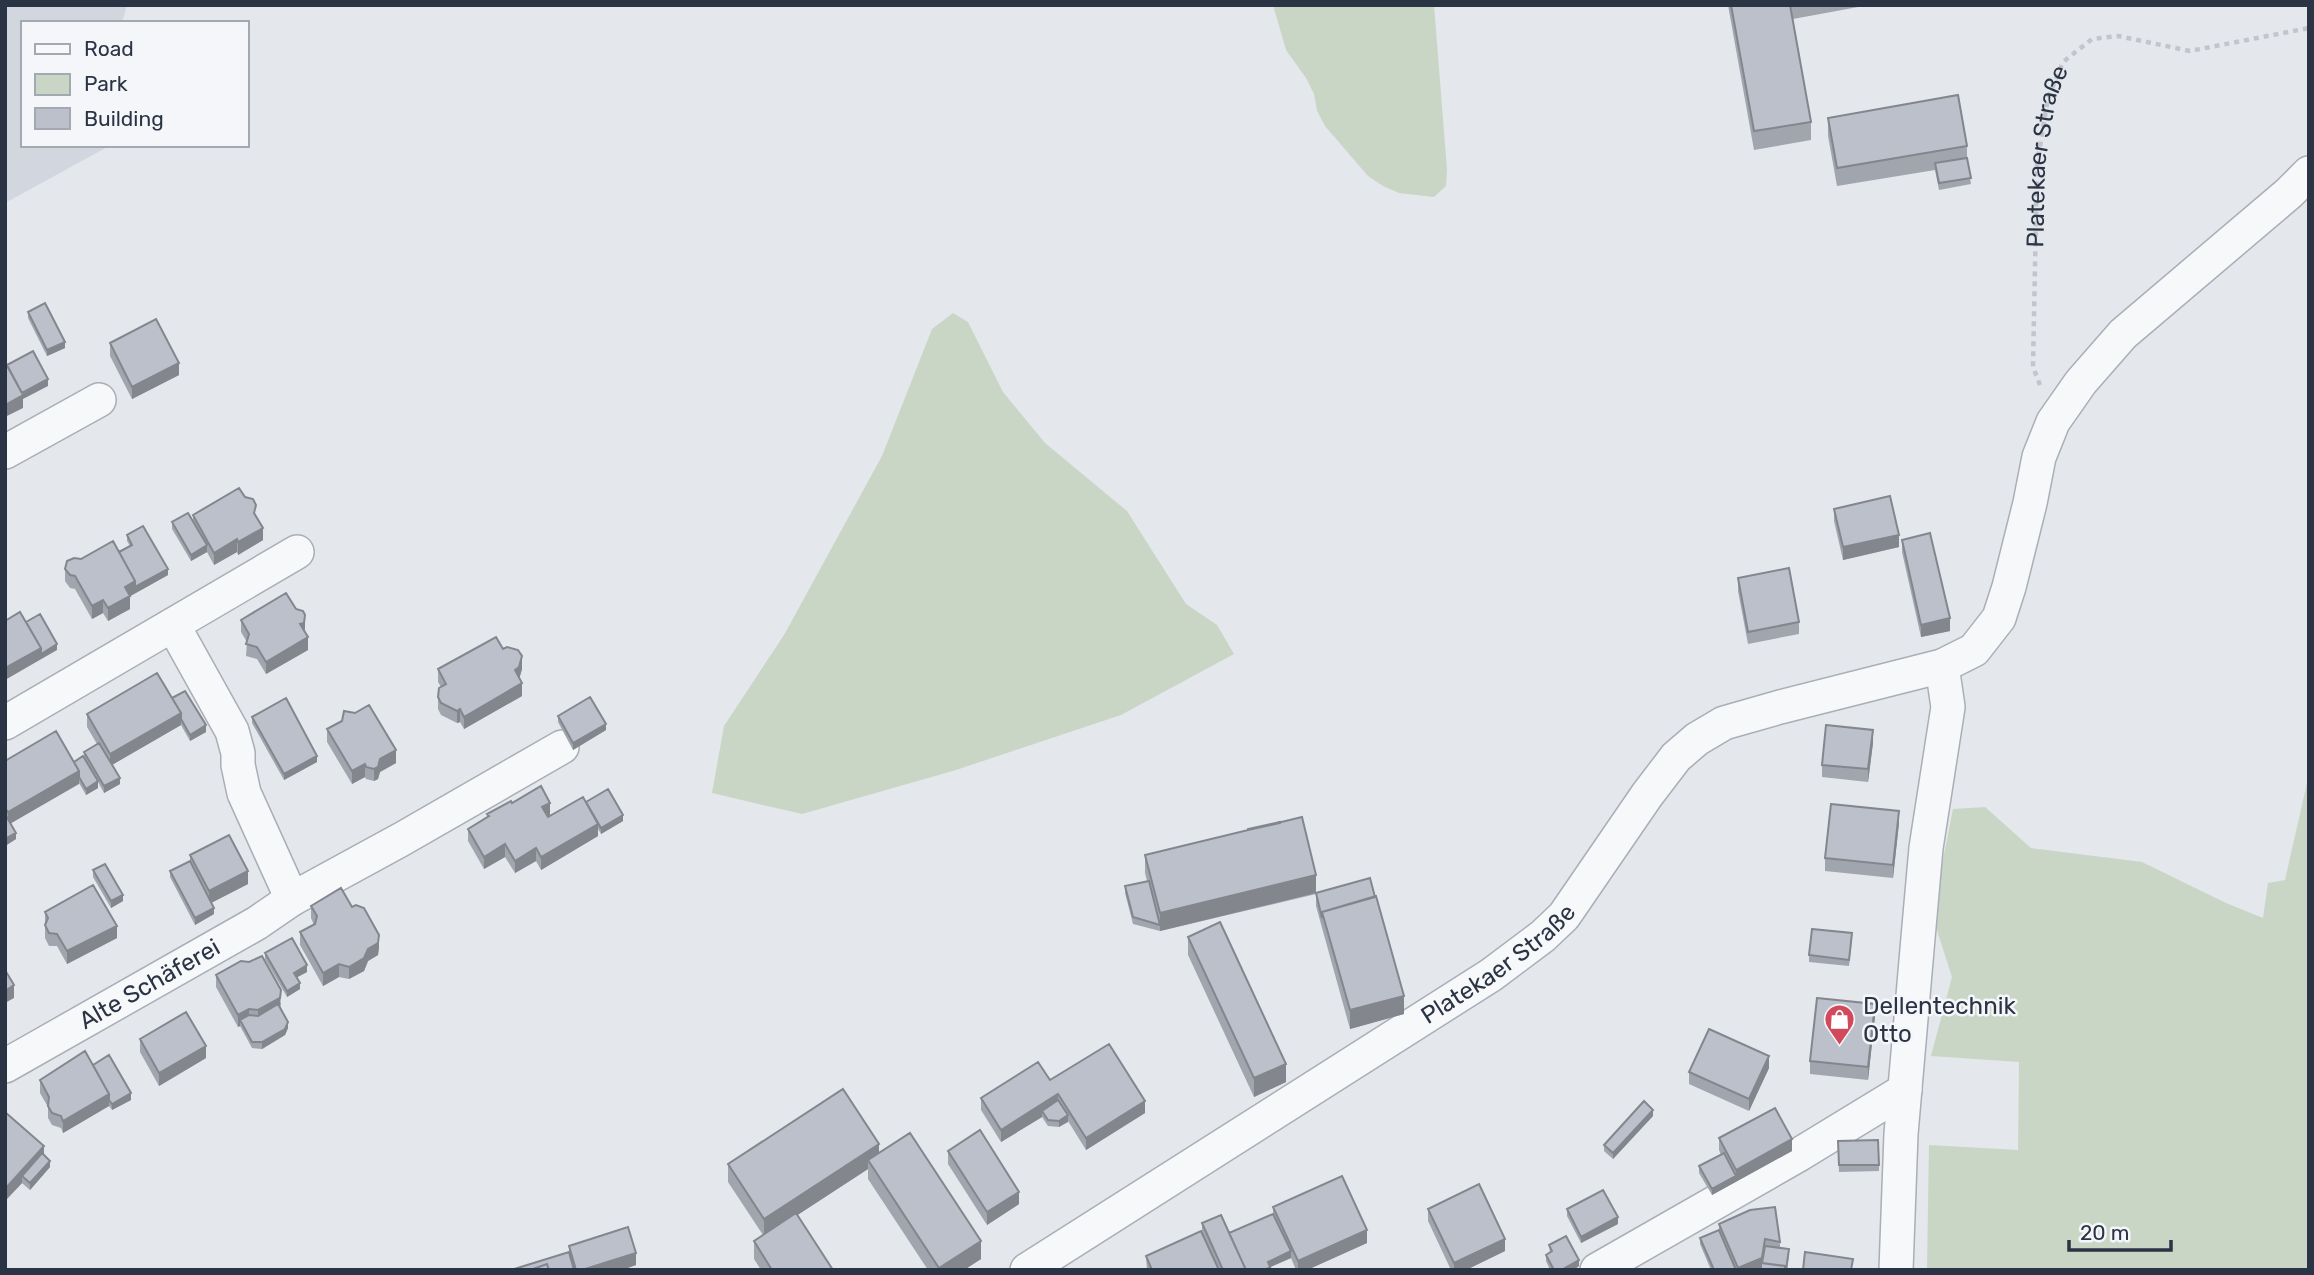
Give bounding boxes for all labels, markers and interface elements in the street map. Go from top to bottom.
legend [21,21,248,147]
text: Road [84,36,134,61]
street label: Platekaer Straße [2021,61,2074,248]
text: Park [84,71,128,96]
text: Building [84,106,164,131]
street label: Platekaer Straße [1416,899,1581,1030]
street label: Alte Schäferei [74,933,225,1035]
place label: Dellentechnik Otto [1863,992,2016,1048]
shop icon: Dellentechnik Otto [1823,1003,1857,1047]
scale bar [2069,1208,2170,1252]
text: 20 m [2080,1220,2129,1245]

